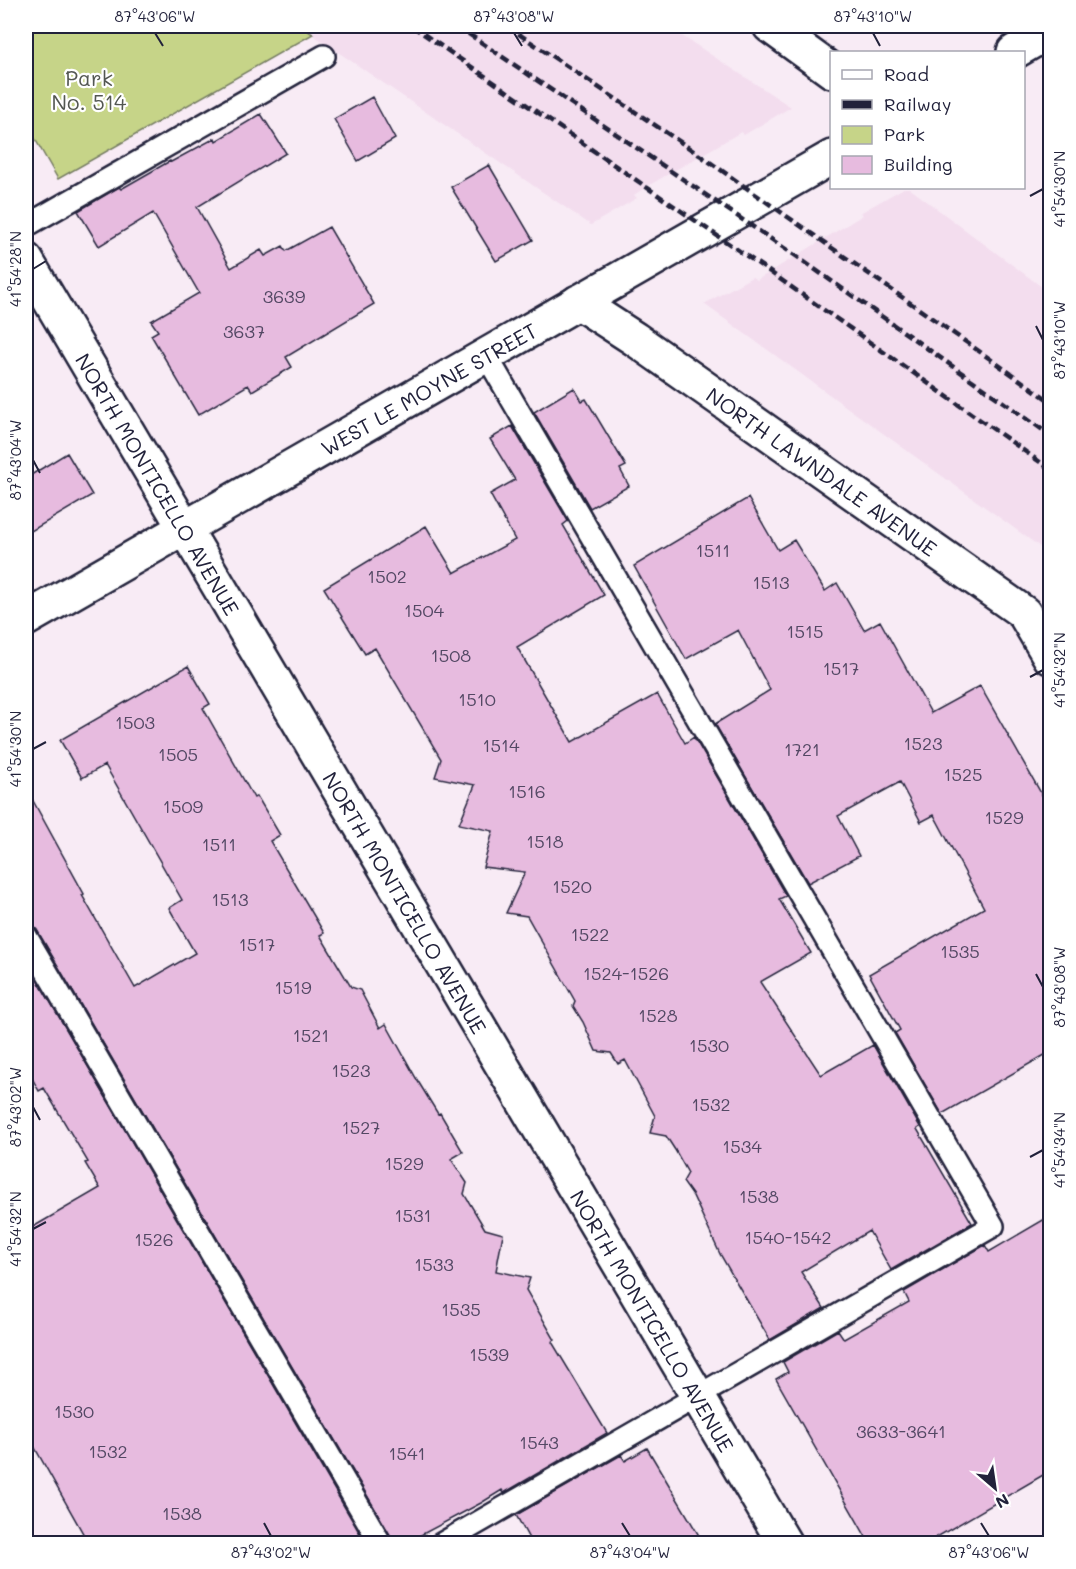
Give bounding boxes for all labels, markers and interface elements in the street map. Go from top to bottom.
text: 87°43'06"W [115,6,195,26]
text: 87°43'08"W [474,6,554,26]
text: 87°43'10"W [834,6,912,26]
legend [830,51,1025,189]
text: Road [884,62,929,86]
park label: Park No. 514 [52,64,127,115]
text: Railway [884,92,951,116]
text: Park [884,122,925,146]
text: 41°54'30"N [1049,151,1069,227]
text: Building [884,152,952,176]
text: 41°54'28"N [5,231,25,307]
house number: 3639 [263,284,306,308]
text: 87°43'10"W [1049,301,1069,379]
street label: WEST LE MOYNE STREET [316,316,541,461]
house number: 3637 [223,319,265,343]
street label: NORTH MONTICELLO AVENUE [70,348,246,620]
street label: NORTH LAWNDALE AVENUE [702,380,943,561]
text: 87°43'04"W [5,420,25,500]
house number: 1511 [696,538,730,562]
house number: 1502 [367,564,407,588]
house number: 1513 [752,570,790,594]
house number: 1504 [404,598,445,622]
house number: 1515 [786,619,824,643]
text: 41°54'32"N [1049,632,1069,708]
house number: 1508 [431,643,471,667]
house number: 1517 [823,656,859,680]
house number: 1510 [458,687,496,711]
house number: 1503 [115,710,155,734]
text: 41°54'30"N [5,711,25,787]
house number: 1523 [903,731,943,755]
house number: 1514 [482,733,520,757]
house number: 1721 [784,737,820,761]
house number: 1505 [158,742,198,766]
house number: 1525 [943,762,983,786]
street label: NORTH MONTICELLO AVENUE [318,766,494,1038]
house number: 1516 [508,779,546,803]
house number: 1509 [163,794,203,818]
house number: 1529 [984,805,1024,829]
house number: 1518 [526,829,564,853]
house number: 1511 [202,832,236,856]
house number: 1520 [552,874,592,898]
house number: 1513 [211,887,249,911]
house number: 1522 [571,922,609,946]
house number: 1517 [239,932,275,956]
house number: 1535 [940,939,980,963]
text: 87°43'08"W [1049,947,1069,1027]
house number: 1524-1526 [583,961,669,985]
house number: 1519 [274,975,312,999]
house number: 1528 [638,1003,678,1027]
house number: 1521 [293,1023,329,1047]
house number: 1530 [689,1033,729,1057]
house number: 1523 [331,1058,371,1082]
text: 87°43'02"W [5,1067,25,1147]
house number: 1532 [691,1092,731,1116]
text: 41°54'34"N [1049,1112,1069,1188]
house number: 1527 [342,1115,380,1139]
house number: 1534 [722,1134,762,1158]
house number: 1529 [384,1151,424,1175]
house number: 1538 [739,1184,779,1208]
street label: NORTH MONTICELLO AVENUE [565,1185,741,1456]
text: 41°54'32"N [5,1191,25,1267]
house number: 1531 [394,1203,432,1227]
house number: 1540-1542 [745,1225,831,1249]
house number: 1526 [134,1227,174,1251]
house number: 1533 [414,1252,454,1276]
house number: 1535 [441,1297,481,1321]
house number: 1539 [469,1342,509,1366]
house number: 1530 [54,1399,94,1423]
house number: 3633-3641 [856,1419,946,1443]
house number: 1543 [519,1430,559,1454]
house number: 1532 [88,1439,128,1463]
house number: 1541 [388,1441,426,1465]
north arrow [965,1458,1025,1518]
text: N [992,1489,1013,1514]
house number: 1538 [162,1501,202,1525]
text: 87°43'02"W [231,1542,311,1562]
text: 87°43'04"W [590,1542,670,1562]
text: 87°43'06"W [949,1542,1029,1562]

